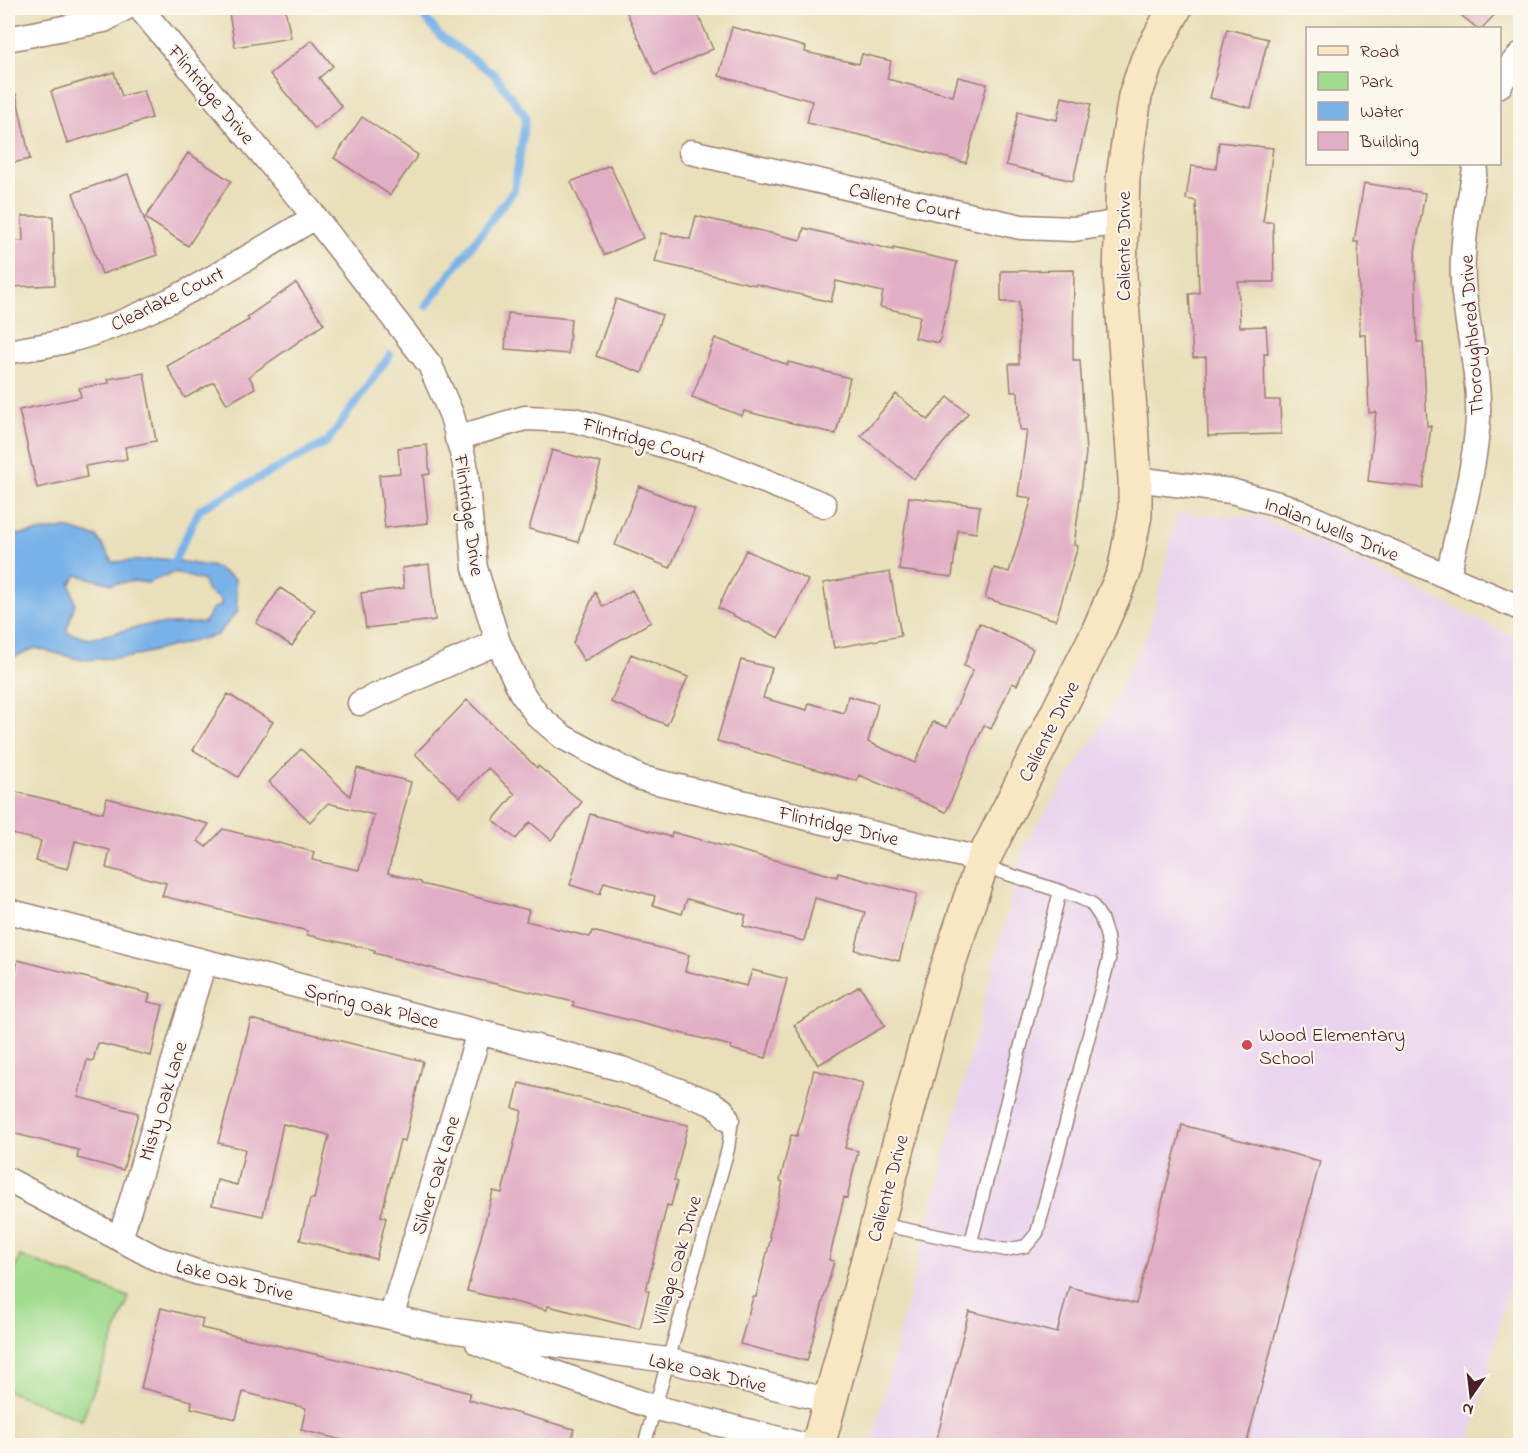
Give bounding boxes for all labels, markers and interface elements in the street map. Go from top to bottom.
legend [1306,27,1501,165]
street label: Flintridge Drive [158,39,261,152]
text: Road [1360,40,1399,66]
text: Park [1360,70,1393,96]
text: Water [1360,100,1404,126]
text: Building [1359,130,1419,157]
street label: Caliente Court [846,176,963,230]
street label: Caliente Drive [1111,191,1140,301]
street label: Thoroughbred Drive [1453,254,1495,416]
street label: Clearlake Court [107,260,230,340]
street label: Flintridge Court [577,411,708,475]
street label: Flintridge Drive [444,452,490,578]
street label: Indian Wells Drive [1259,490,1403,571]
street label: Caliente Drive [1012,677,1088,788]
street label: Flintridge Drive [774,799,901,856]
street label: Spring Oak Place [301,977,442,1039]
place label: Wood Elementary School [1259,1022,1405,1074]
street label: Misty Oak Lane [132,1038,196,1165]
marker: Wood Elementary School [1240,1038,1254,1052]
street label: Silver Oak Lane [406,1113,469,1239]
street label: Caliente Drive [861,1132,918,1246]
street label: Village Oak Drive [646,1192,712,1330]
street label: Lake Oak Drive [172,1253,296,1310]
street label: Lake Oak Drive [646,1347,769,1402]
north arrow [1441,1366,1501,1426]
text: N [1460,1396,1476,1422]

